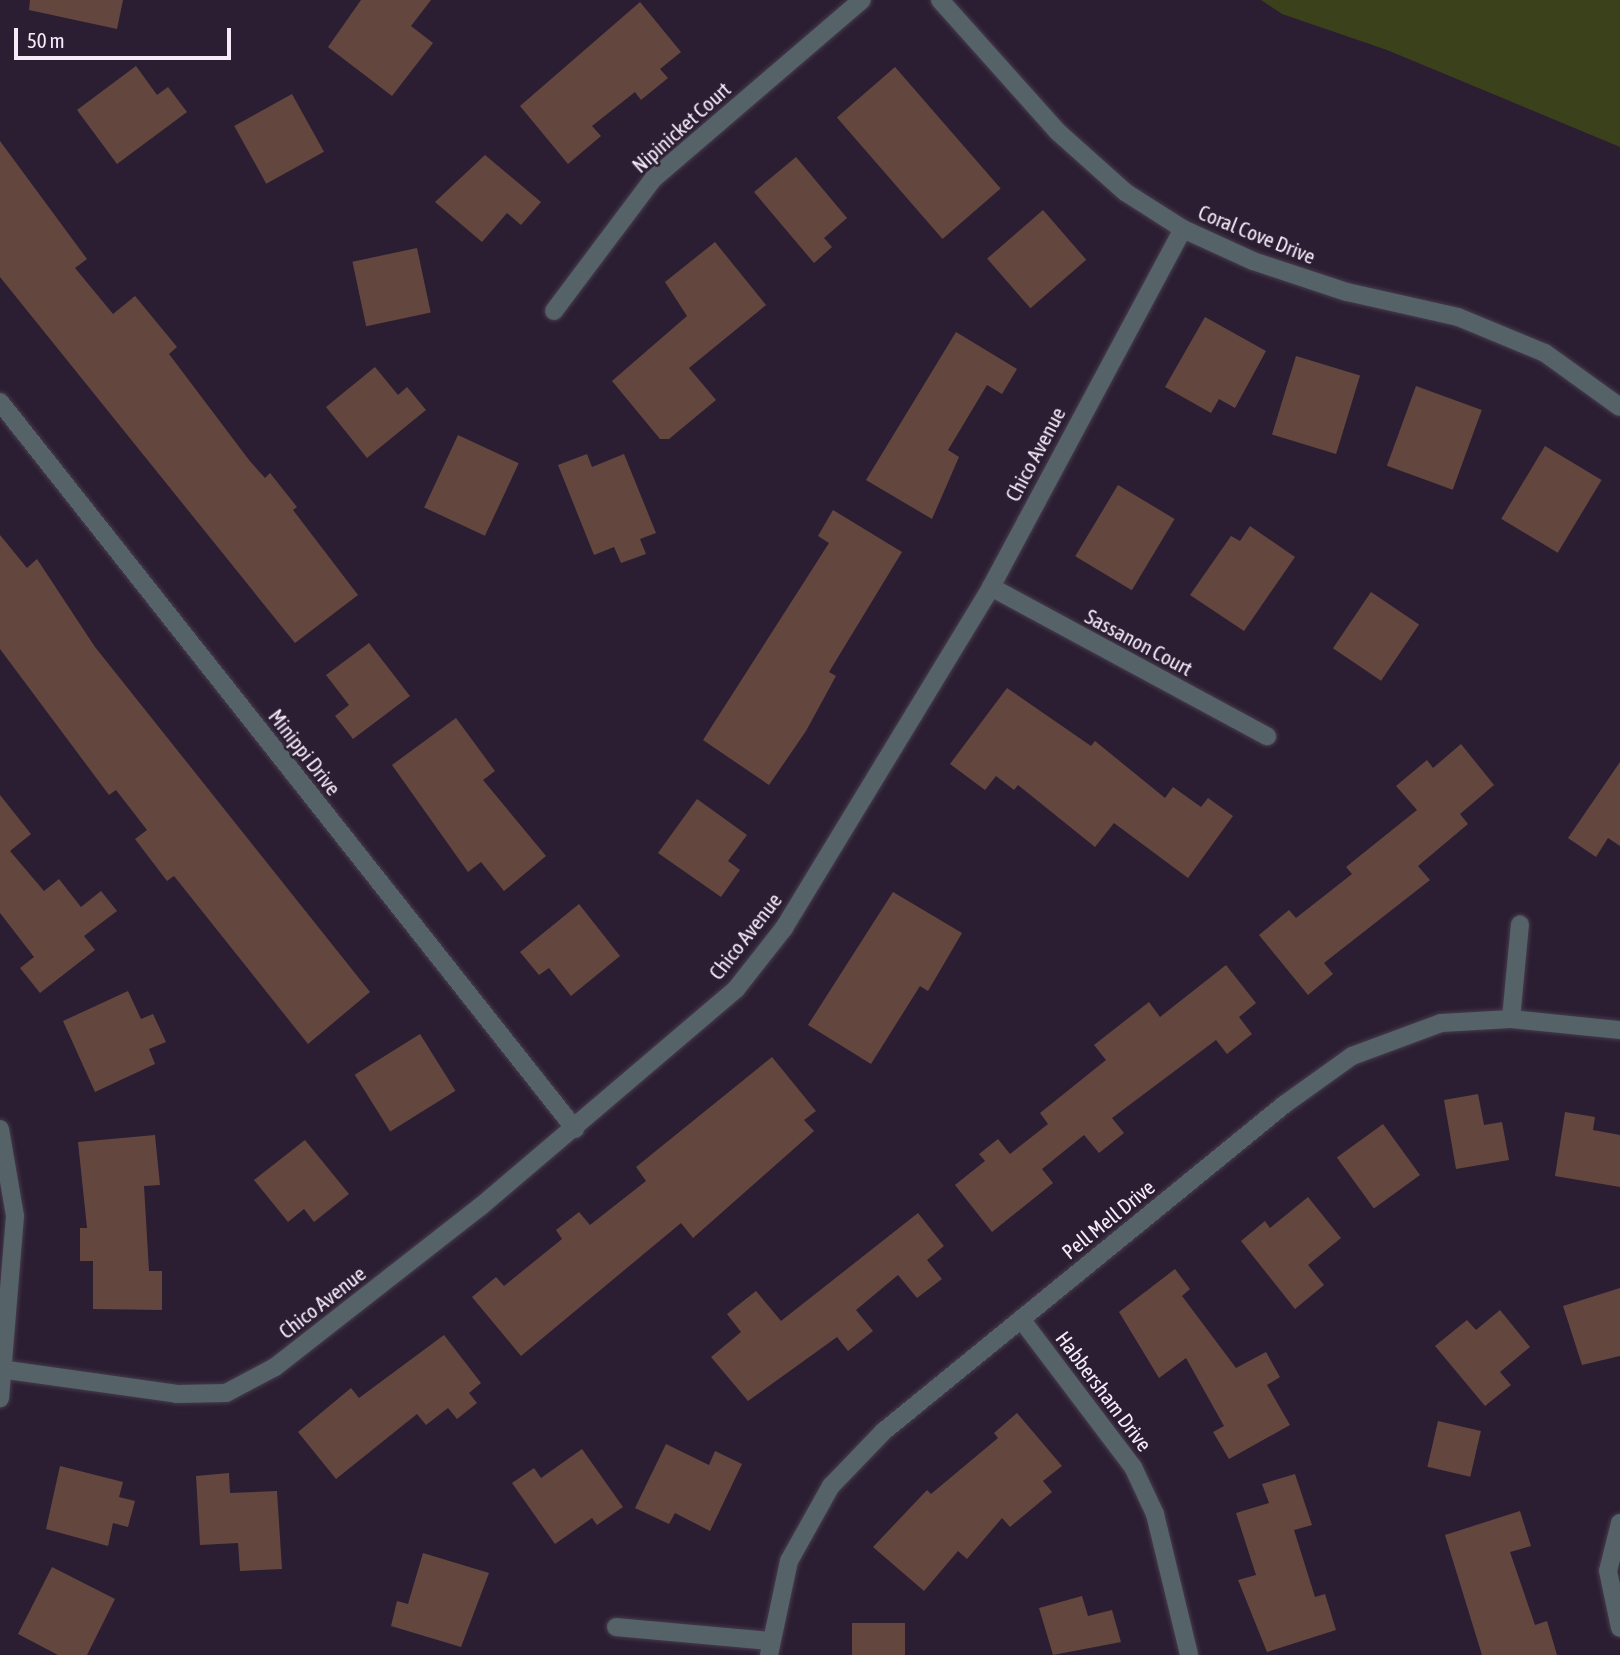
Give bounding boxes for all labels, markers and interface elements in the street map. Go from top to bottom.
scale bar [18,14,234,58]
text: 50 m [27,28,65,52]
street label: Nipinicket Court [627,76,735,178]
street label: Coral Cove Drive [1195,199,1319,269]
street label: Chico Avenue [1000,403,1070,505]
street label: Sassanon Court [1081,603,1197,681]
street label: Minippi Drive [264,704,346,800]
street label: Chico Avenue [703,888,787,984]
street label: Pell Mell Drive [1057,1174,1159,1264]
street label: Chico Avenue [274,1260,370,1344]
street label: Habbersham Drive [1051,1326,1157,1456]

